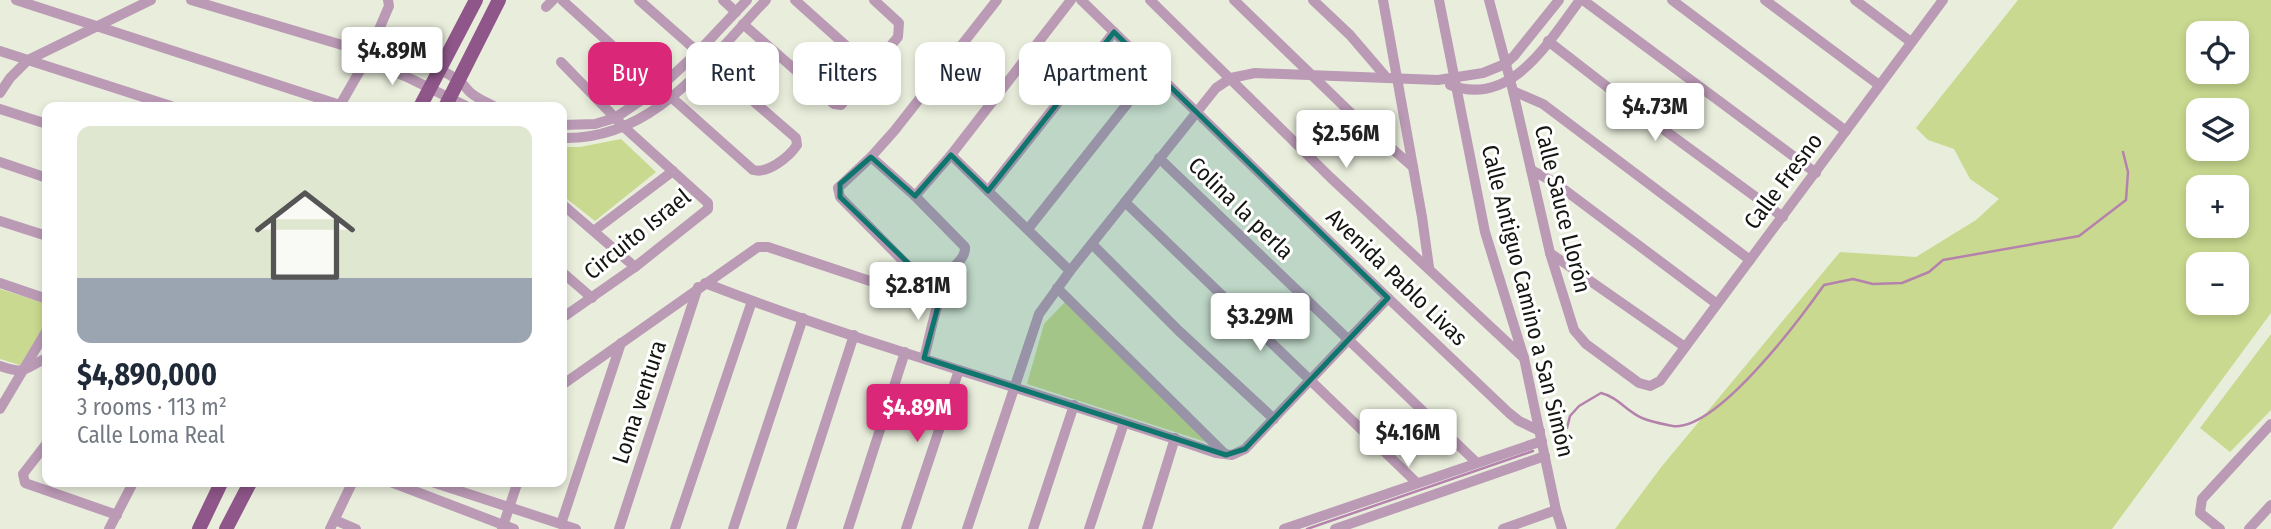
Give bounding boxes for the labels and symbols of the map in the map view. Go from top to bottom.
pin: $4.89M [335,28,449,87]
pin: $4.73M [1598,83,1712,143]
pin: $2.56M [1289,110,1403,170]
street label: Calle Sauce Llorón [1529,122,1597,296]
street label: Calle Fresno [1738,127,1828,235]
street label: Calle Antiguo Camino a San Simón [1476,142,1580,460]
street label: Colina la perla [1183,151,1299,265]
street label: Circuito Israel [578,183,696,285]
street label: Avenida Pablo Livas [1321,203,1473,352]
pin: $2.81M [861,262,975,322]
pin: $3.29M [1203,294,1317,353]
street label: Loma ventura [606,337,672,467]
pin: $4.89M [860,384,974,444]
pin: $4.16M [1351,410,1465,469]

